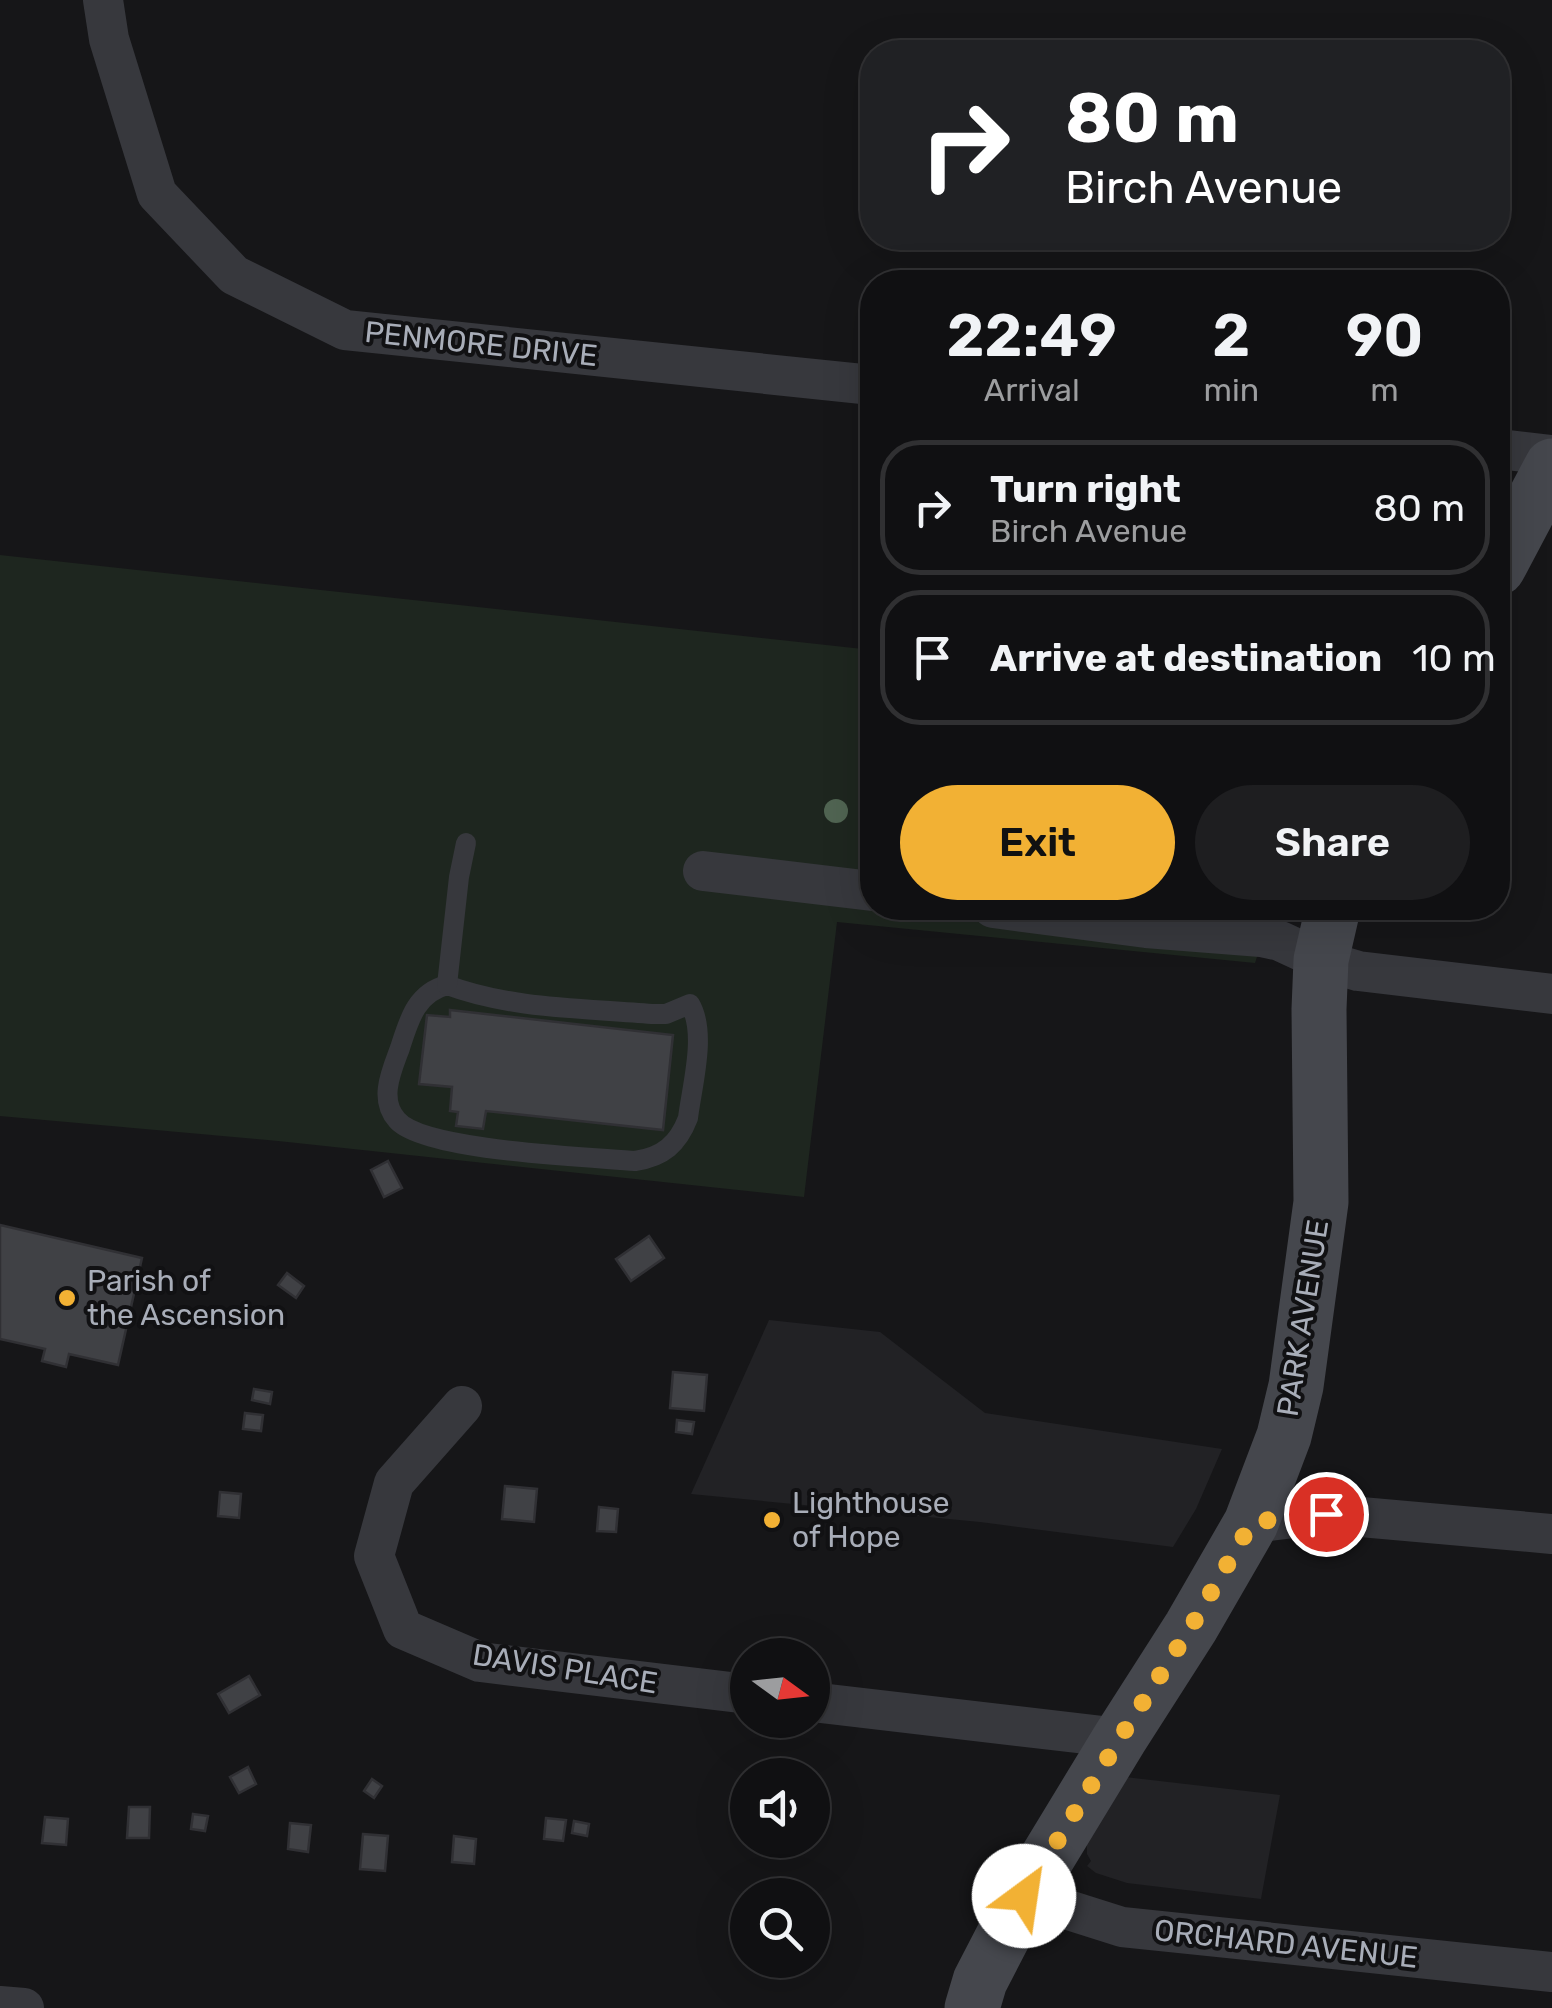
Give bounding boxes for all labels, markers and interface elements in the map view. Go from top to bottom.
text: 80 m [1065,77,1239,160]
icon: right [900,80,1030,210]
text: Birch Avenue [1065,161,1342,214]
text: 22:49 [947,300,1117,371]
text: 2 [1212,300,1250,371]
text: 90 [1346,300,1423,371]
street label: PENMORE DRIVE [363,314,599,374]
text: Arrival [984,371,1080,409]
text: min [1204,371,1259,409]
text: m [1370,371,1399,409]
text: Turn right [990,466,1181,512]
icon: right [905,480,960,535]
text: 80 m [1374,485,1465,531]
text: Birch Avenue [990,512,1187,550]
icon: arrive [905,630,960,685]
text: Arrive at destination [990,635,1382,681]
text: 10 m [1412,635,1496,681]
button: Exit [900,785,1175,900]
button: Share [1195,785,1470,900]
street label: PARK AVENUE [1270,1217,1336,1419]
place label: Parish of the Ascension [87,1263,285,1333]
marker: Parish of the Ascension [56,1287,78,1309]
pin [1284,1472,1369,1557]
place label: Lighthouse of Hope [792,1485,950,1555]
icon: arrive [1299,1487,1354,1542]
marker: Lighthouse of Hope [761,1509,783,1531]
street label: DAVIS PLACE [470,1637,660,1701]
north arrow [730,1638,830,1738]
map controls [730,1638,830,1978]
button: sound [730,1758,830,1858]
position arrow [972,1844,1076,1948]
button: search [730,1878,830,1978]
street label: ORCHARD AVENUE [1152,1912,1420,1976]

